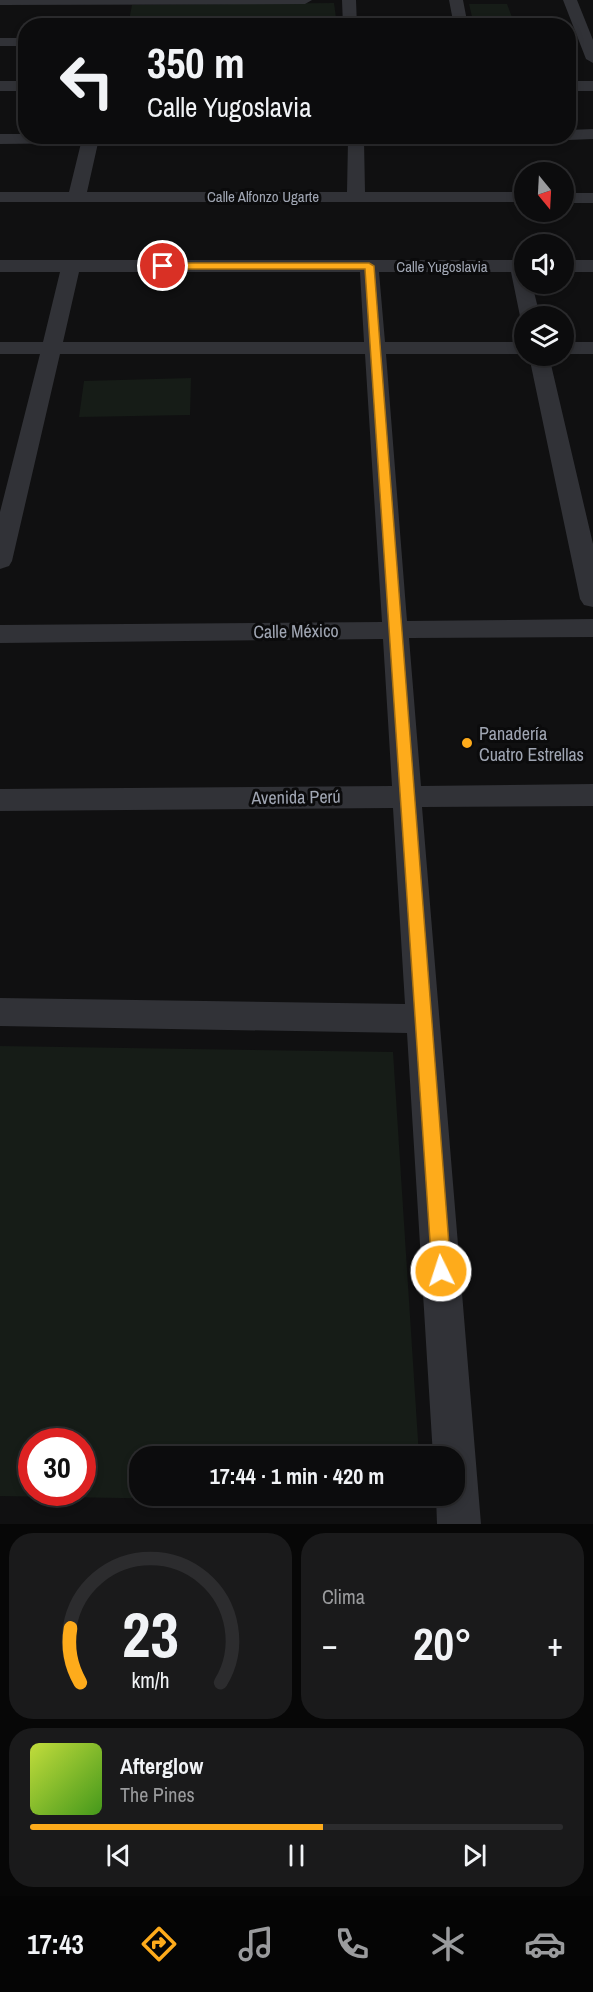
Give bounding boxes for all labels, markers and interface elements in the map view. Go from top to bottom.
text: 350 m [147,35,245,91]
icon: left [48,42,126,120]
text: Calle Yugoslavia [147,89,312,125]
north arrow [514,162,574,222]
map controls [514,162,574,366]
street label: Calle Alfonzo Ugarte [207,186,319,207]
button: sound [514,234,574,294]
pin [137,240,188,291]
icon: arrive [146,249,179,282]
street label: Calle Yugoslavia [396,256,488,277]
button: layers [514,306,574,366]
street label: Calle México [253,618,339,644]
place label: Panadería Cuatro Estrellas [479,721,584,767]
marker: Panadería Cuatro Estrellas [460,736,474,750]
street label: Avenida Perú [250,784,341,810]
position arrow [409,1239,473,1303]
speed limit sign: 30 [18,1428,96,1506]
text: 17:44 · 1 min · 420 m [210,1461,384,1491]
text: Clima [322,1583,365,1610]
text: 23 [122,1592,179,1676]
text: 20° [413,1613,472,1674]
text: − [322,1622,338,1666]
text: + [547,1622,563,1666]
text: km/h [131,1666,170,1695]
text: Afterglow [120,1751,203,1781]
text: The Pines [120,1781,195,1808]
icon: previous [102,1839,135,1872]
icon: pause [280,1839,313,1872]
icon: next [458,1839,491,1872]
icon: directions [138,1923,180,1965]
icon: music [235,1923,277,1965]
icon: phone [331,1923,373,1965]
icon: climate [427,1923,469,1965]
icon: car [524,1923,566,1965]
text: 17:43 [27,1926,84,1962]

